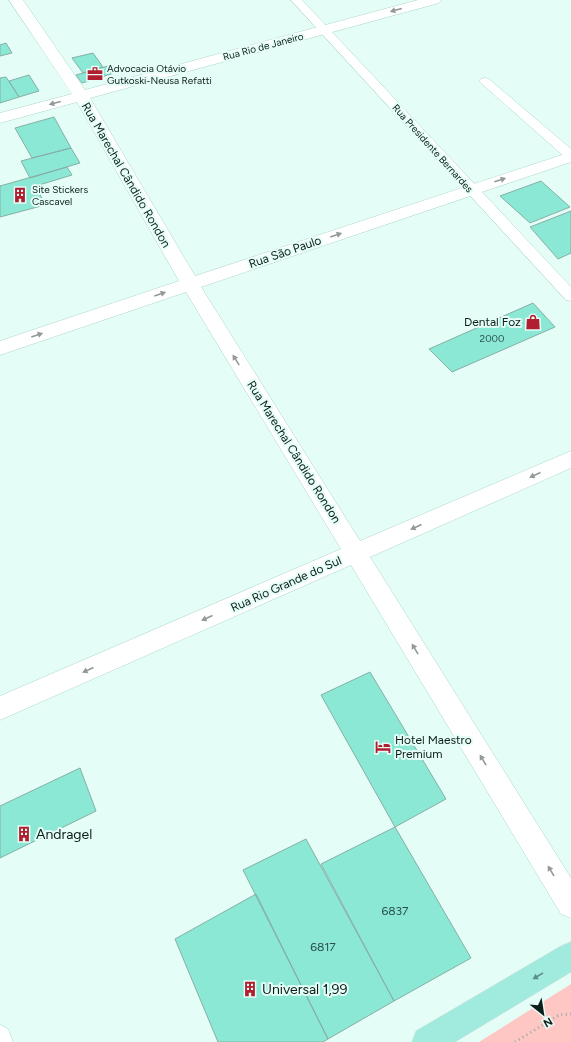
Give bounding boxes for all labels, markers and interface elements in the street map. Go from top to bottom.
one-way arrow [390,7,402,13]
street label: Rua Rio de Janeiro [221,29,305,63]
place label: Advocacia Otávio Gutkoski-Neusa Refatti [107,62,212,87]
office icon: Advocacia Otávio Gutkoski-Neusa Refatti [86,65,104,83]
one-way arrow [49,100,61,106]
street label: Rua Marechal Cândido Rondon [79,100,174,250]
street label: Rua Presidente Bernardes [389,101,476,195]
one-way arrow [494,177,506,183]
place label: Site Stickers Cascavel [32,183,88,208]
building icon: Site Stickers Cascavel [11,186,29,204]
one-way arrow [331,232,343,238]
street label: Rua São Paulo [247,233,323,271]
one-way arrow [155,291,167,297]
shop icon: Dental Foz [524,313,542,331]
place label: Dental Foz [464,315,521,329]
one-way arrow [31,332,43,338]
house number: 2000 [480,332,504,345]
one-way arrow [233,354,240,366]
street label: Rua Marechal Cândido Rondon [244,378,344,526]
one-way arrow [529,472,541,478]
one-way arrow [411,524,422,530]
street label: Rua Rio Grande do Sul [228,553,344,615]
one-way arrow [202,615,213,621]
one-way arrow [411,644,419,654]
one-way arrow [83,667,94,673]
place label: Hotel Maestro Premium [395,733,472,761]
hotel icon: Hotel Maestro Premium [374,738,392,756]
one-way arrow [479,754,486,766]
building icon: Andragel [15,825,33,843]
place label: Andragel [36,826,92,843]
one-way arrow [547,865,554,877]
house number: 6837 [381,904,409,918]
house number: 6817 [310,940,336,954]
one-way arrow [532,972,544,979]
building icon: Universal 1,99 [241,980,259,998]
place label: Universal 1,99 [262,981,348,998]
north arrow [523,994,563,1034]
text: N [541,1014,555,1030]

